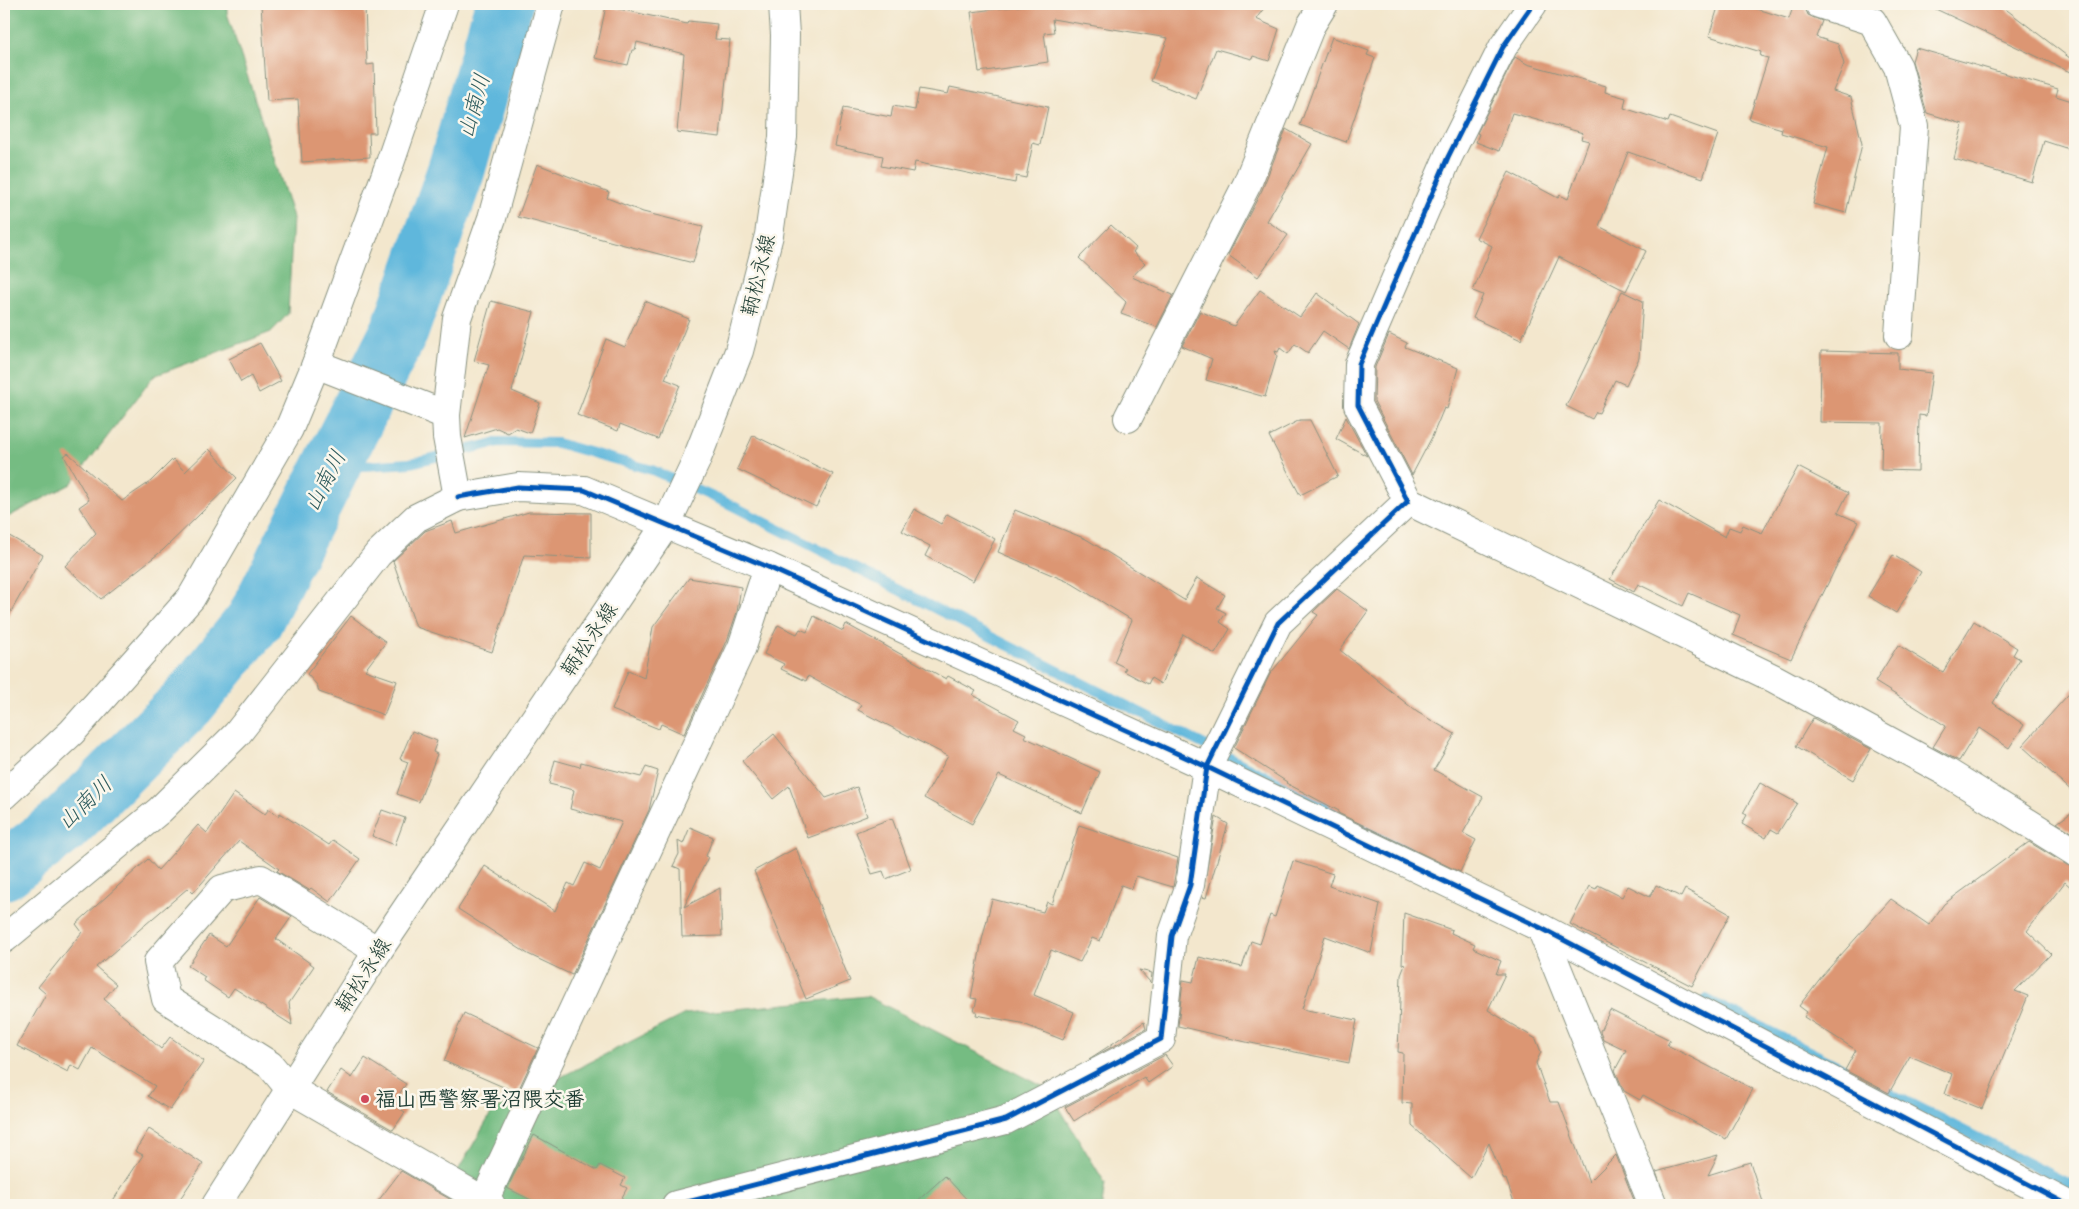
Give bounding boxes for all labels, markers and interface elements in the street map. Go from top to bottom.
water label: 山南川 [451,70,497,142]
street label: 鞆松永線 [735,231,781,319]
water label: 山南川 [298,445,352,517]
street label: 鞆松永線 [555,597,623,681]
water label: 山南川 [52,770,118,836]
street label: 鞆松永線 [329,933,397,1017]
place label: 福山西警察署沼隈交番 [375,1086,585,1112]
marker: 福山西警察署沼隈交番 [359,1093,371,1105]

